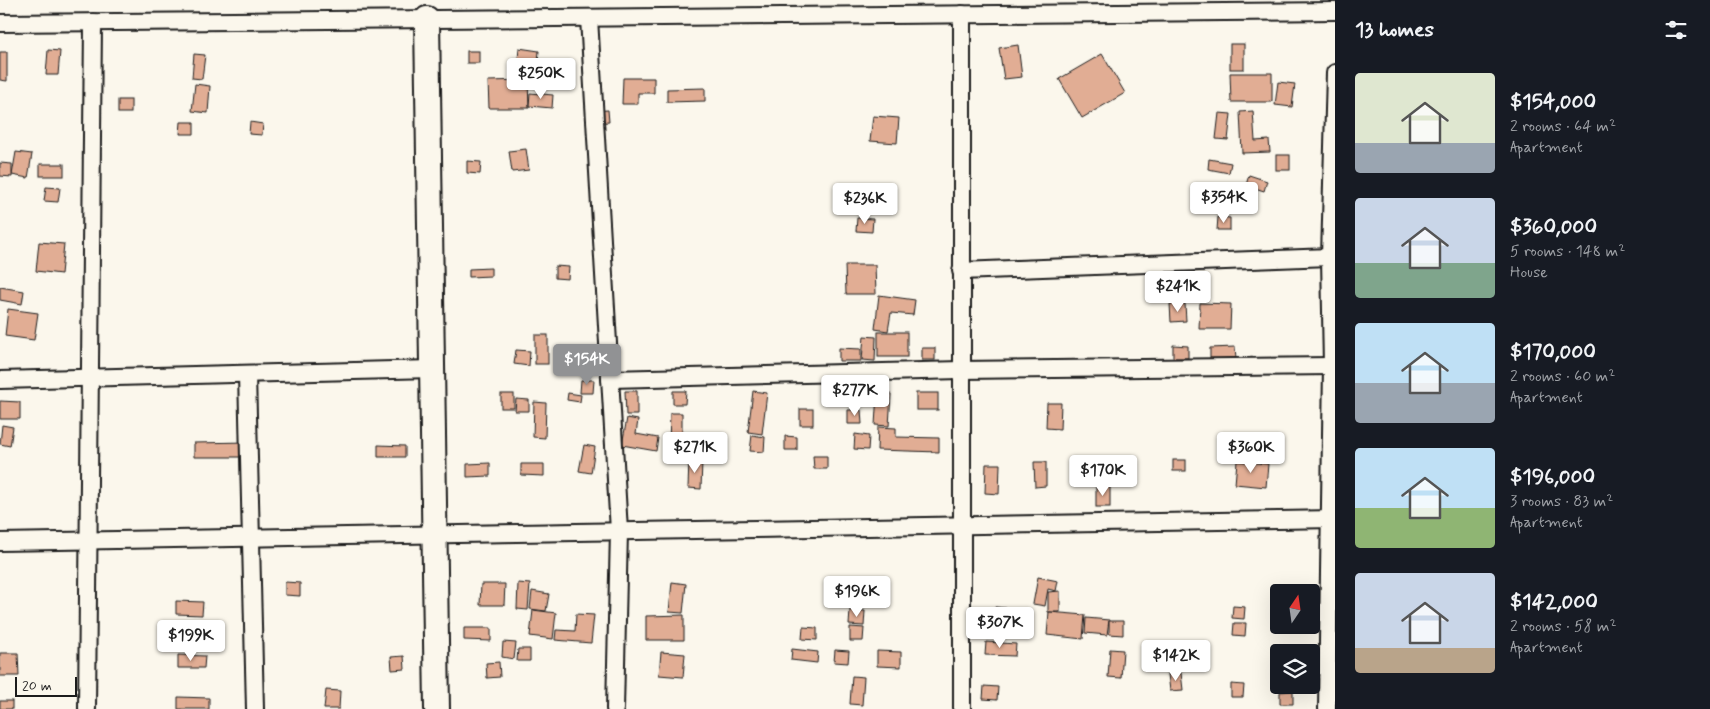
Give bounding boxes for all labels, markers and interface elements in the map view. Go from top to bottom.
text: 13 homes [1355,16,1434,44]
icon: filters [1662,16,1690,44]
pin: $250K [506,58,576,100]
text: $250K [518,63,564,84]
text: $154,000 [1510,88,1596,116]
icon: home [1395,93,1455,153]
text: 2 rooms · 64 m² [1510,116,1616,137]
text: Apartment [1510,137,1583,158]
pin: $236K [830,182,900,225]
pin: $354K [1189,182,1259,224]
text: $354K [1201,187,1247,208]
text: $236K [844,188,886,209]
text: $360,000 [1510,213,1597,241]
icon: home [1395,218,1455,278]
text: 5 rooms · 148 m² [1510,241,1625,262]
text: House [1510,262,1548,283]
pin: $241K [1143,270,1213,313]
text: $241K [1156,276,1200,297]
text: $170,000 [1510,338,1596,366]
icon: home [1395,343,1455,403]
pin: $154K [552,344,622,386]
text: $154K [564,349,610,370]
text: 2 rooms · 60 m² [1510,366,1615,387]
pin: $277K [820,374,890,417]
text: $277K [832,380,878,401]
text: Apartment [1510,387,1583,408]
pin: $271K [660,432,730,474]
pin: $360K [1216,432,1286,474]
text: $271K [674,437,716,458]
text: $360K [1228,437,1274,458]
pin: $170K [1068,454,1138,497]
text: $170K [1080,460,1126,481]
text: $196,000 [1510,463,1595,491]
icon: home [1395,468,1455,528]
text: 3 rooms · 83 m² [1510,491,1613,512]
text: Apartment [1510,512,1583,533]
pin: $196K [822,576,892,618]
text: $196K [835,581,879,602]
north arrow [1270,584,1320,634]
map controls [1270,584,1320,694]
text: $142,000 [1510,588,1598,616]
icon: home [1395,593,1455,653]
pin: $307K [965,606,1035,649]
text: $307K [977,612,1023,633]
text: 2 rooms · 58 m² [1510,616,1616,637]
pin: $199K [156,620,226,662]
text: $199K [168,625,214,646]
text: Apartment [1510,637,1583,658]
pin: $142K [1141,640,1211,682]
button: layers [1270,644,1320,694]
text: $142K [1152,645,1200,666]
scale bar [15,674,78,697]
text: 20 m [22,677,52,695]

